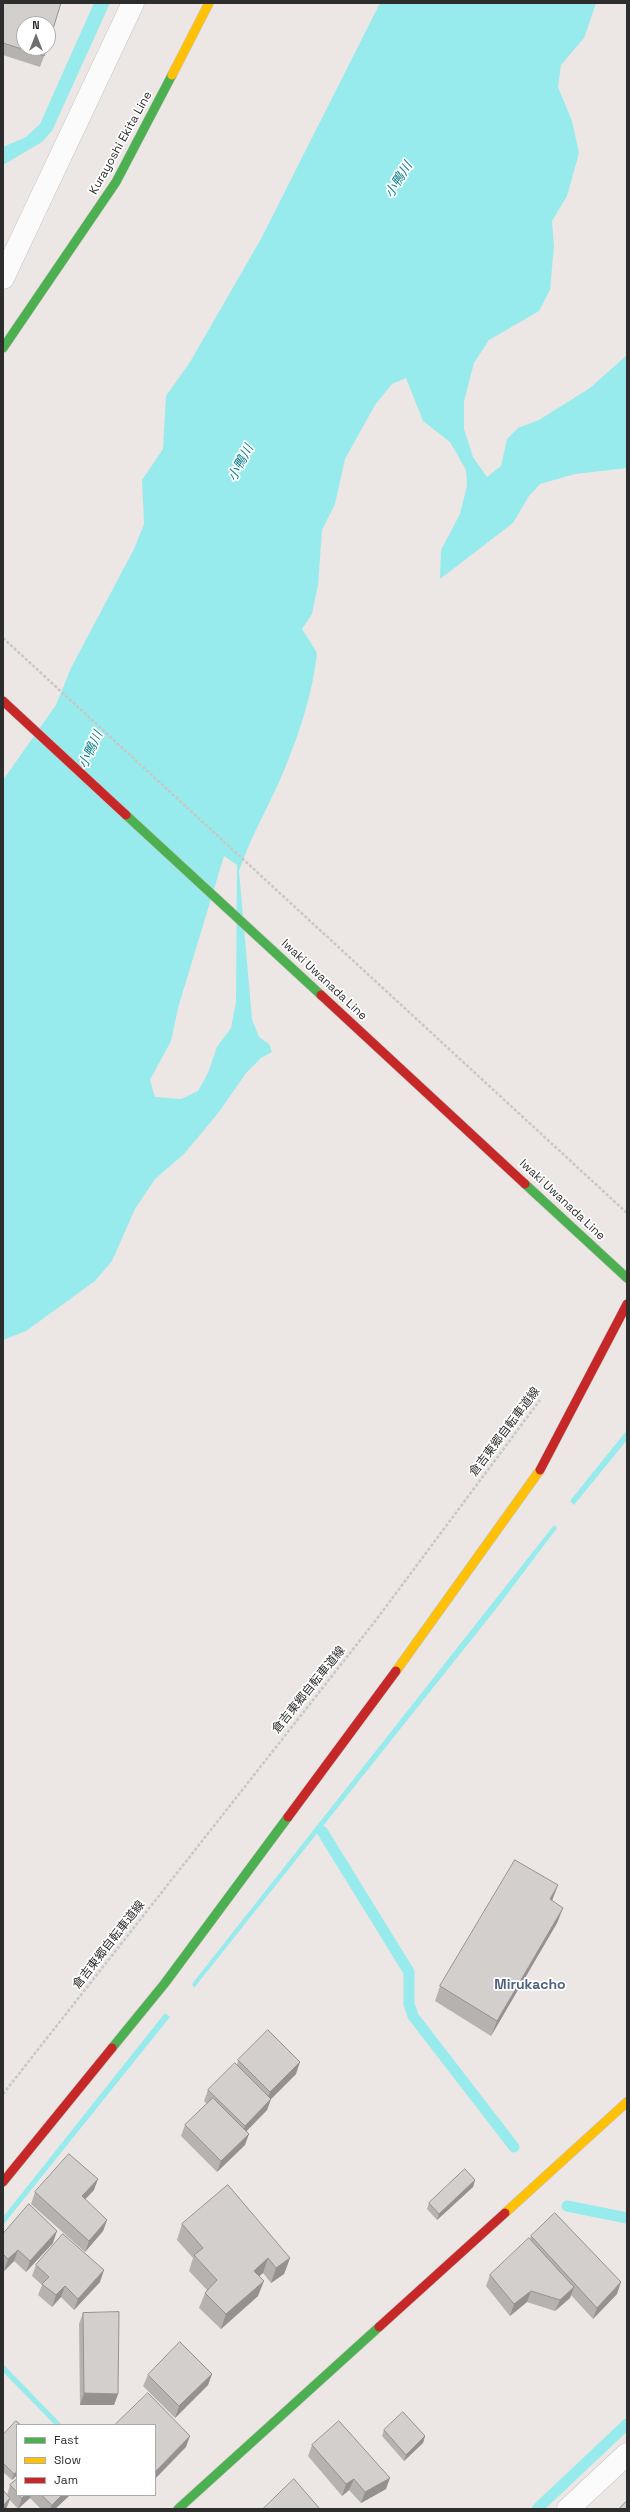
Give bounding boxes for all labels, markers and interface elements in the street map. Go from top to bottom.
north arrow [16,16,56,56]
text: N [32,18,40,32]
street label: Kurayoshi Ekita Line [87,89,155,197]
water label: 小鴨川 [382,159,416,201]
water label: 小鴨川 [225,442,257,484]
water label: 小鴨川 [76,729,106,771]
street label: Iwaki Uwanada Line [278,937,370,1023]
street label: Iwaki Uwanada Line [516,1157,608,1243]
street label: 倉吉東郷自転車道線 [467,1385,543,1479]
street label: 倉吉東郷自転車道線 [269,1644,349,1736]
street label: 倉吉東郷自転車道線 [70,1898,148,1992]
district label: Mirukacho [494,1977,566,1993]
legend [16,2424,156,2496]
text: Fast [54,2432,79,2448]
text: Slow [54,2452,81,2468]
text: Jam [54,2472,78,2488]

